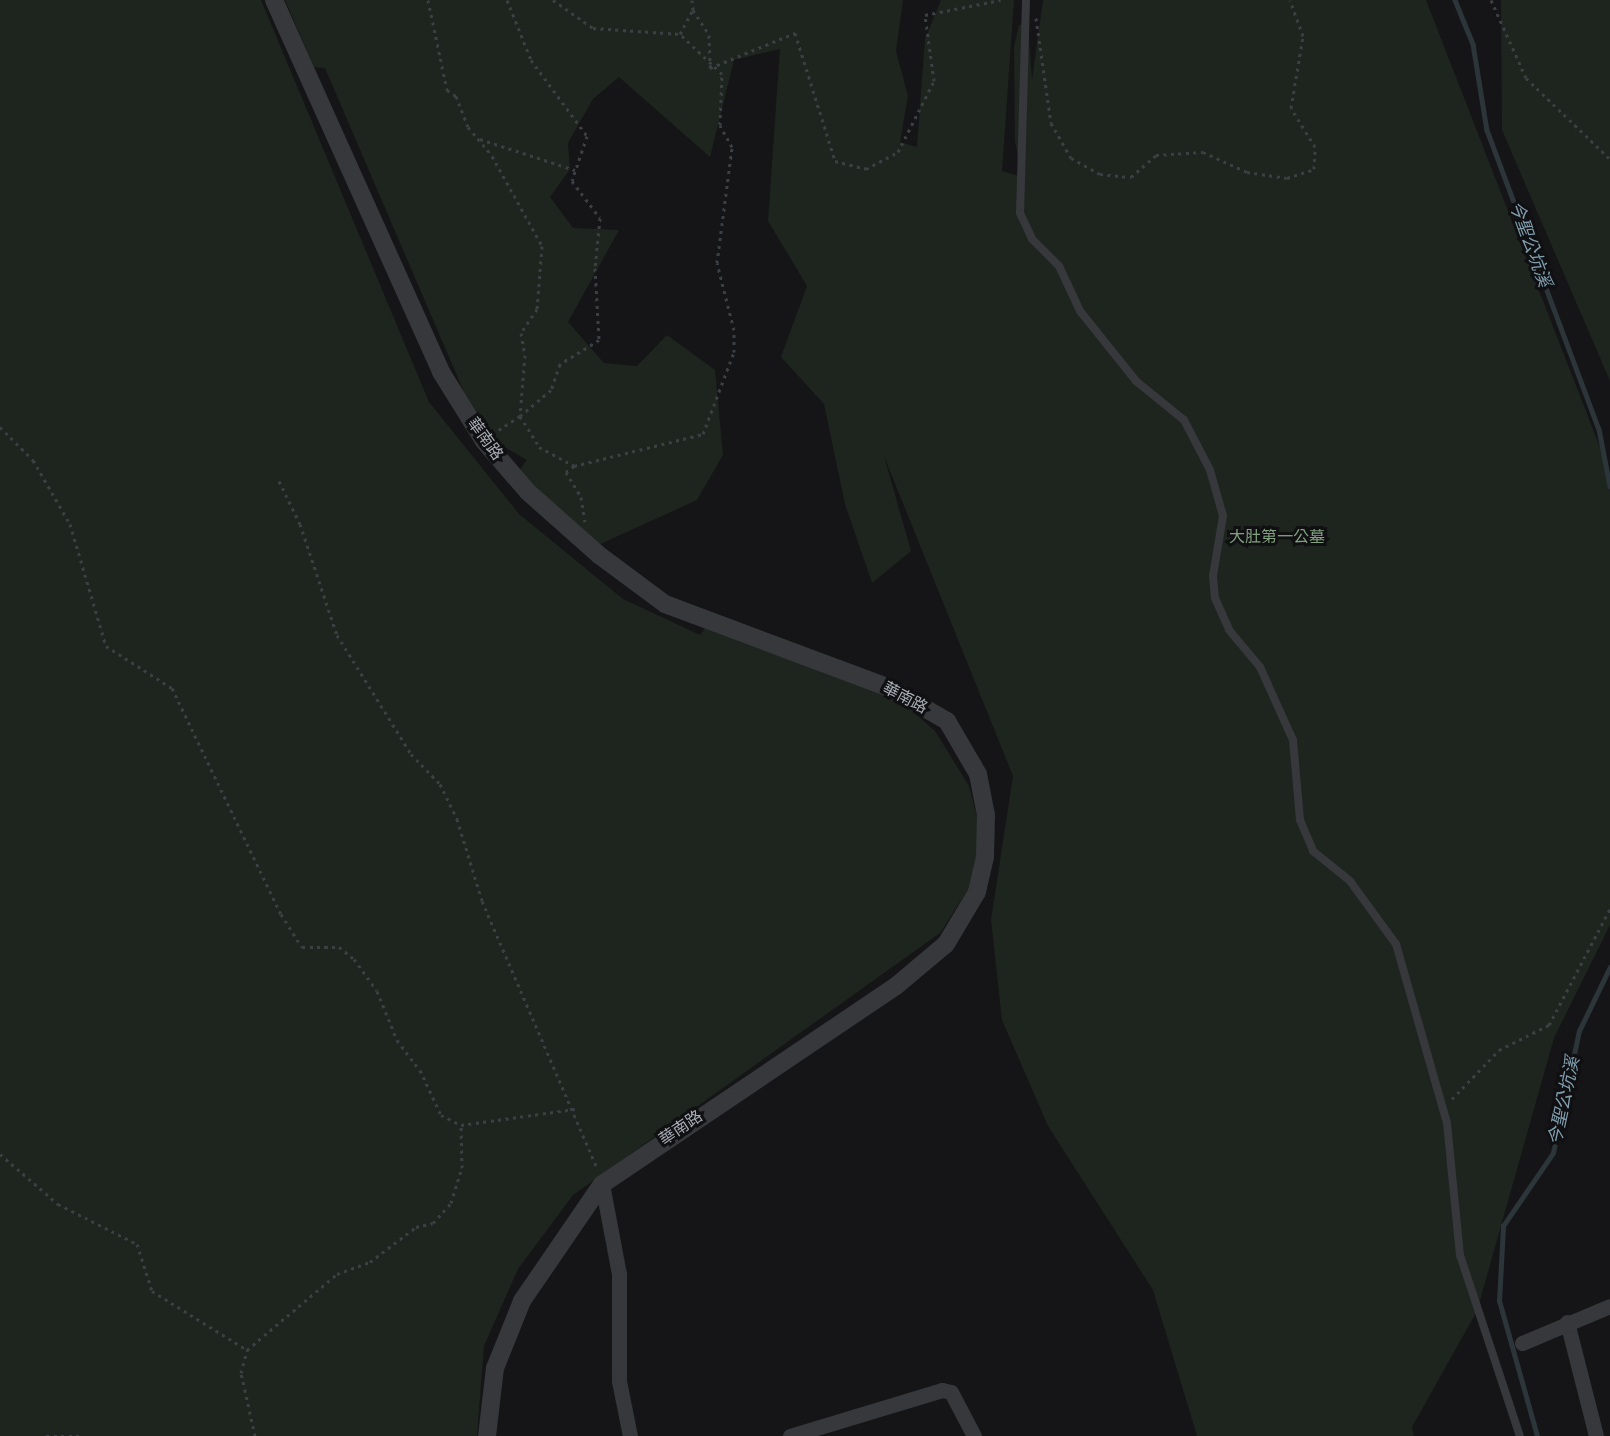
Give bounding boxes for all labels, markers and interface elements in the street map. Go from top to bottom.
water label: 今聖公坑溪 [1504,198,1556,290]
street label: 華南路 [463,414,507,464]
park label: 大肚第一公墓 [1229,527,1325,547]
street label: 華南路 [879,678,931,718]
water label: 今聖公坑溪 [1544,1055,1584,1147]
street label: 華南路 [656,1107,706,1149]

